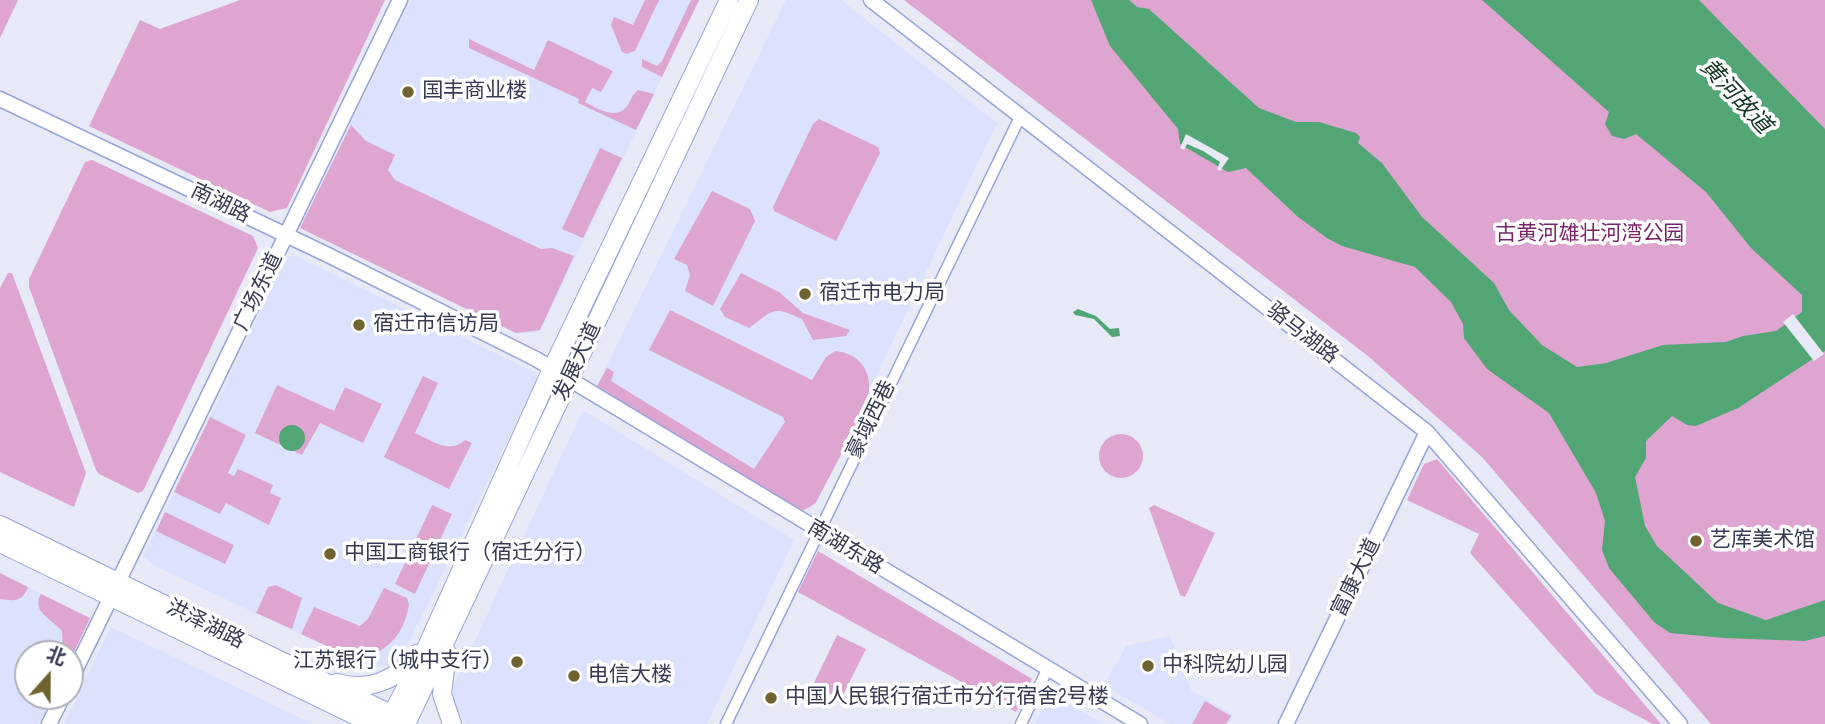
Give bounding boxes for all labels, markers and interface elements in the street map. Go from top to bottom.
water label: 黄河故道 [1694,54,1776,140]
place label: 国丰商业楼 [422,79,527,105]
marker: 国丰商业楼 [400,84,416,100]
street label: 南湖路 [186,179,254,229]
park label: 古黄河雄壮河湾公园 [1496,222,1684,248]
street label: 广场东道 [229,249,289,335]
place label: 宿迁市电力局 [819,281,945,307]
marker: 宿迁市电力局 [797,286,813,302]
street label: 骆马湖路 [1261,298,1343,370]
place label: 宿迁市信访局 [373,312,499,338]
marker: 宿迁市信访局 [351,317,367,333]
street label: 发展大道 [549,319,607,405]
street label: 豪域西巷 [842,377,902,463]
street label: 南湖东路 [803,516,887,580]
place label: 艺库美术馆 [1710,528,1815,554]
marker: 艺库美术馆 [1688,533,1704,549]
street label: 富康大道 [1327,535,1387,621]
place label: 中国工商银行（宿迁分行） [344,541,596,567]
marker: 中国工商银行（宿迁分行） [322,546,338,562]
street label: 洪泽湖路 [162,595,248,655]
north arrow [14,640,84,710]
text: 北 [43,643,69,671]
place label: 江苏银行（城中支行） [293,649,503,675]
place label: 中科院幼儿园 [1162,653,1288,679]
marker: 江苏银行（城中支行） [509,654,525,670]
marker: 中科院幼儿园 [1140,658,1156,674]
place label: 电信大楼 [588,663,672,689]
marker: 电信大楼 [566,668,582,684]
place label: 中国人民银行宿迁市分行宿舍2号楼 [785,685,1109,711]
marker: 中国人民银行宿迁市分行宿舍2号楼 [763,690,779,706]

